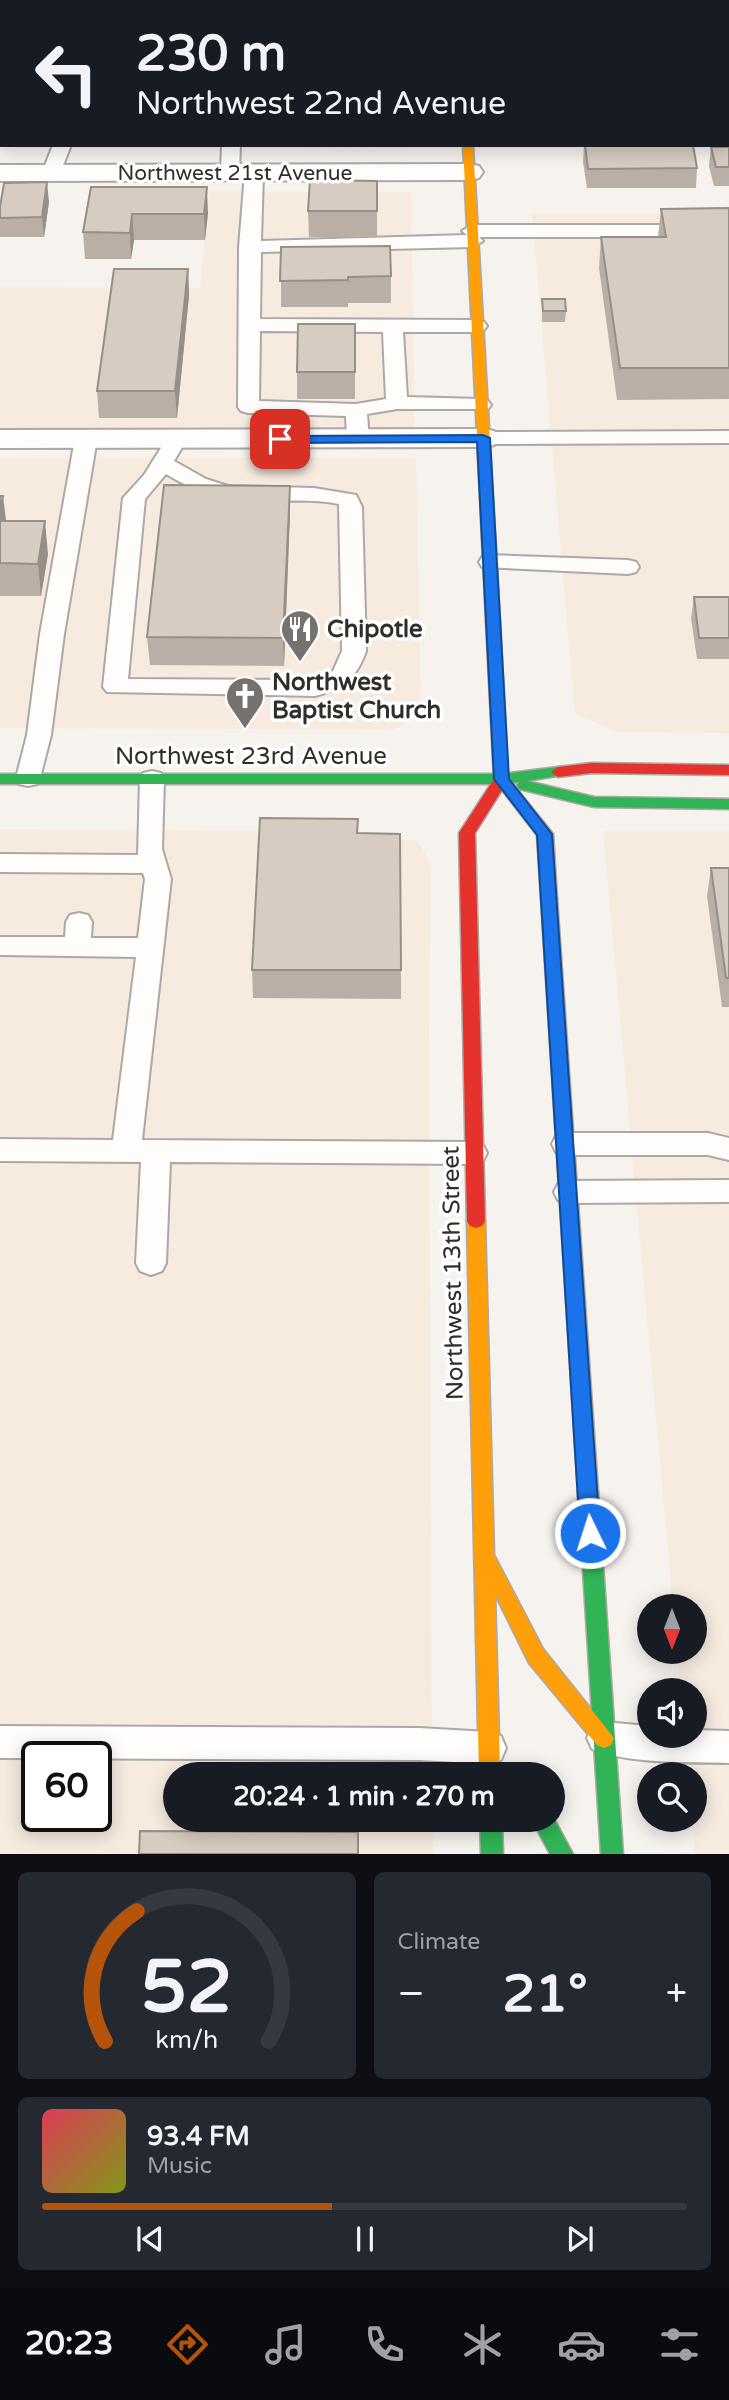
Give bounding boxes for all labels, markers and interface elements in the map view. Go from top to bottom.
text: 230 m [136,25,286,84]
icon: left [21,28,112,119]
text: Northwest 22nd Avenue [136,85,506,123]
street label: Northwest 21st Avenue [118,161,353,186]
pin [250,409,310,469]
icon: arrive [261,420,299,458]
restaurant icon: Chipotle [279,608,321,663]
place label: Chipotle [327,615,423,644]
place label: Northwest Baptist Church [272,668,441,725]
church icon: Northwest Baptist Church [224,675,266,730]
street label: Northwest 23rd Avenue [115,742,387,771]
street label: Northwest 13th Street [436,1146,470,1400]
position arrow [553,1496,627,1570]
north arrow [637,1594,707,1664]
map controls [637,1594,707,1832]
button: sound [637,1678,707,1748]
speed limit sign: 60 [21,1741,112,1832]
button: search [637,1762,707,1832]
text: 20:24 · 1 min · 270 m [233,1781,495,1812]
text: Climate [398,1928,480,1956]
text: 52 [141,1945,232,2033]
text: 21° [503,1963,588,2026]
text: − [398,1971,425,2017]
text: + [666,1971,687,2017]
text: km/h [155,2025,218,2055]
text: 93.4 FM [147,2121,250,2152]
text: Music [147,2152,212,2180]
icon: previous [131,2220,169,2258]
icon: pause [346,2220,384,2258]
icon: next [561,2220,599,2258]
icon: directions [163,2320,212,2369]
icon: music [261,2320,310,2369]
icon: phone [360,2320,409,2369]
icon: climate [458,2320,507,2369]
icon: car [557,2320,606,2369]
icon: filters [655,2320,704,2369]
text: 20:23 [25,2325,113,2363]

